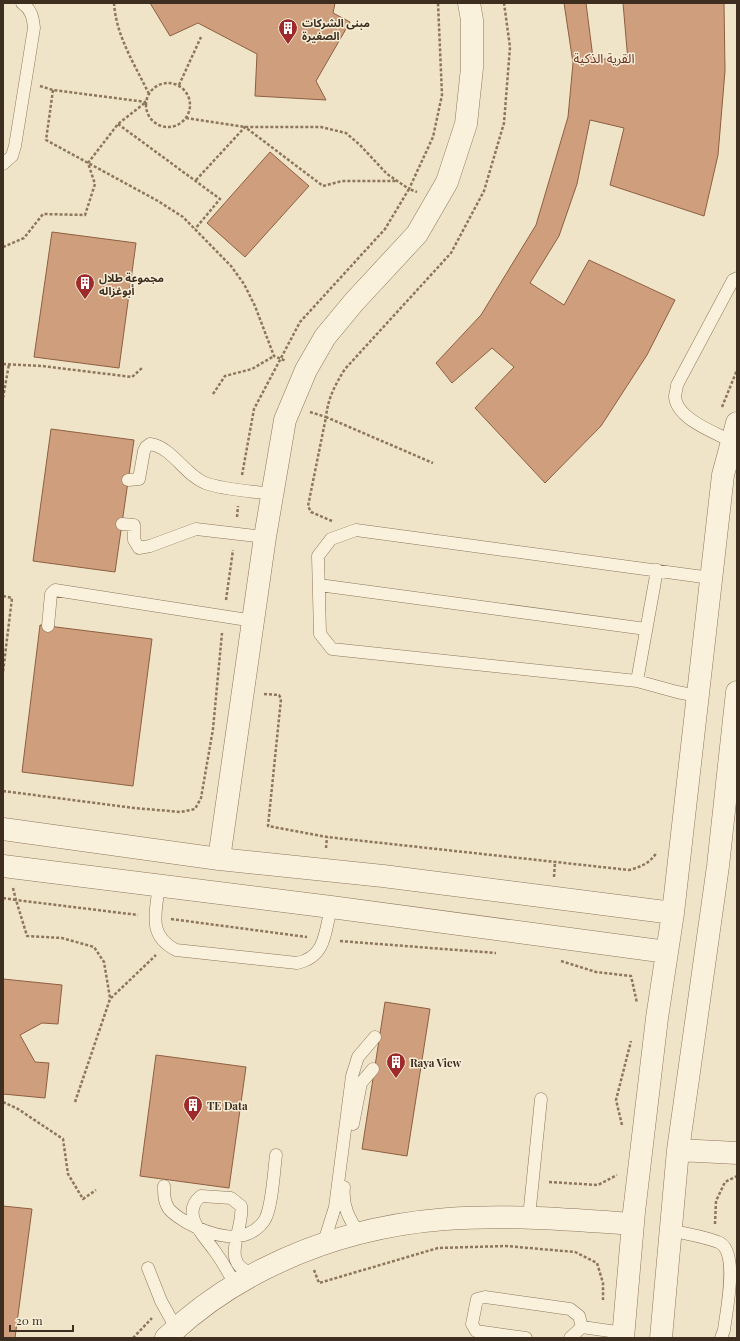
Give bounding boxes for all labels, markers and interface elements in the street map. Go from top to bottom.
place label: مبنى الشركات الصغيرة [302,15,370,43]
building icon: مبنى الشركات الصغيرة [277,17,299,45]
district label: القرية الذكية [573,49,635,66]
place label: مجموعة طلال أبوغزاله [99,270,164,298]
building icon: مجموعة طلال أبوغزاله [74,272,96,300]
building icon: Raya View [385,1051,407,1079]
place label: Raya View [410,1055,462,1070]
building icon: TE Data [182,1094,204,1122]
place label: TE Data [207,1098,248,1113]
scale bar [10,1307,73,1333]
text: 20 m [16,1312,43,1328]

